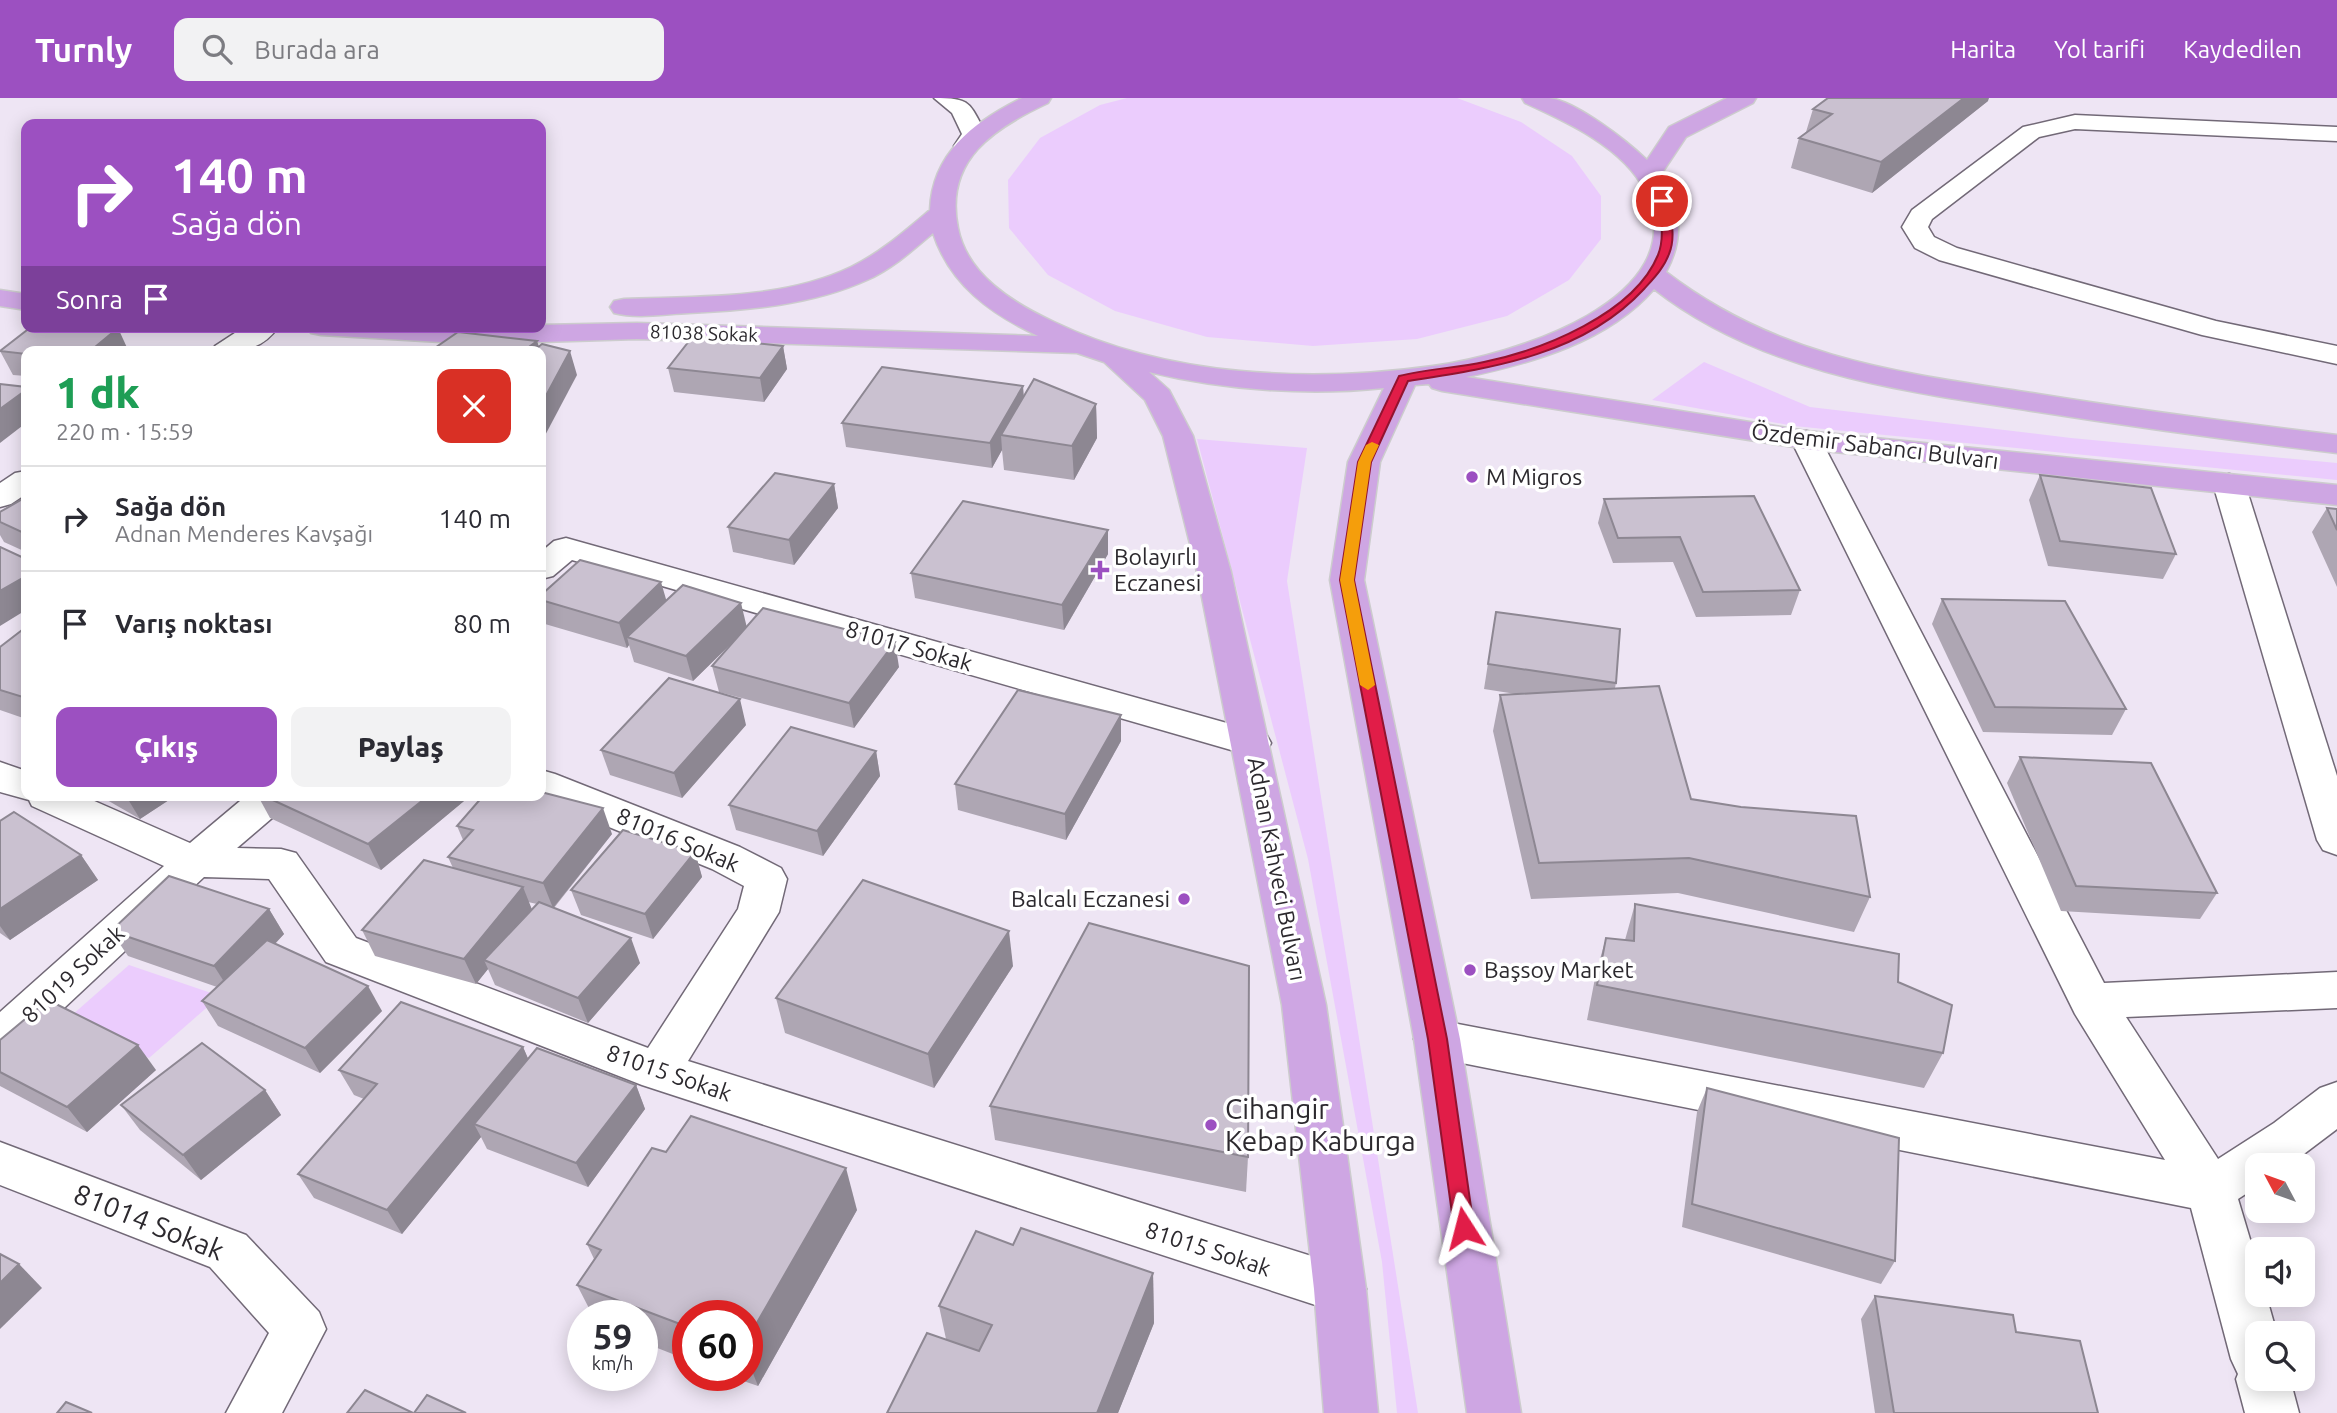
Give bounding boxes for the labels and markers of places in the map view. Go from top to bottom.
pin [1632,171,1692,231]
place label: M Migros [1486,464,1582,489]
marker: M Migros [1464,469,1480,485]
place label: Bolayırlı Eczanesi [1114,544,1201,595]
marker: Bolayırlı Eczanesi [1092,562,1108,578]
place label: Balcalı Eczanesi [1011,886,1170,911]
marker: Balcalı Eczanesi [1176,891,1192,907]
place label: Başsoy Market [1484,957,1634,982]
marker: Başsoy Market [1462,962,1478,978]
place label: Cihangir Kebap Kaburga [1225,1093,1416,1156]
marker: Cihangir Kebap Kaburga [1203,1117,1219,1133]

